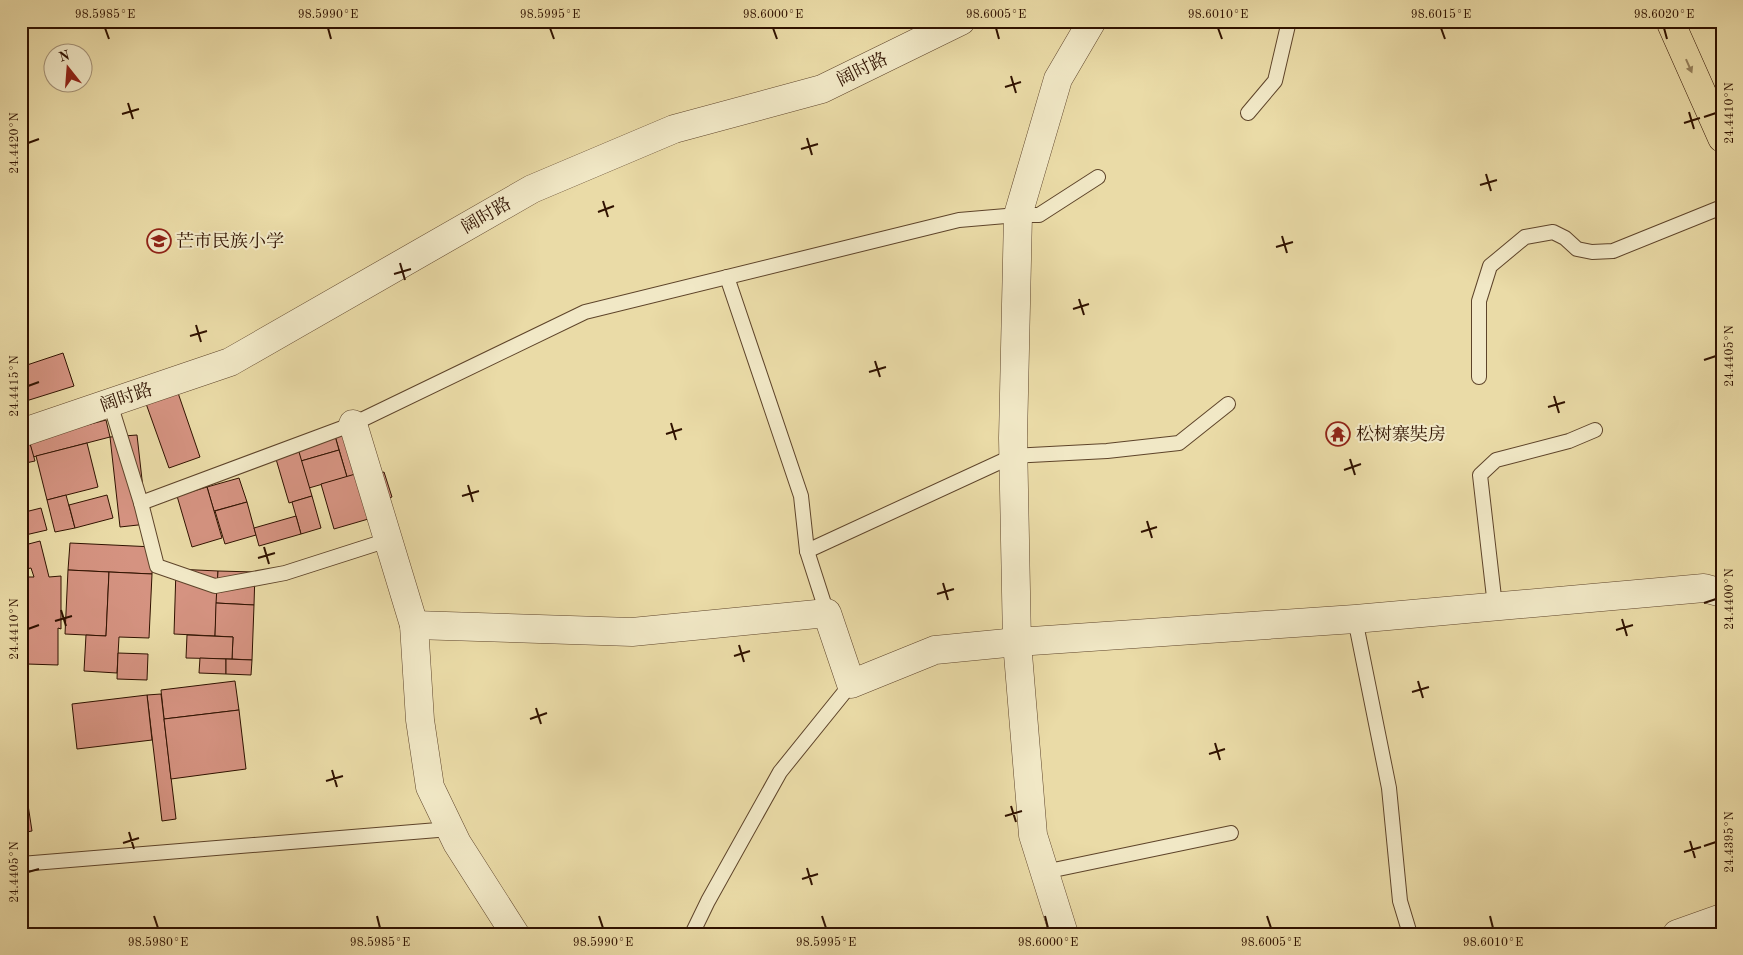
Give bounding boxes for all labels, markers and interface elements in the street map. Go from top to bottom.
text: 98.5985°E [75,8,135,21]
text: 98.5990°E [298,8,358,21]
text: 98.5995°E [520,8,580,21]
text: 98.6005°E [966,8,1026,21]
text: 98.6015°E [1411,8,1471,21]
text: 98.6000°E [743,9,803,21]
text: 98.6010°E [1188,9,1248,21]
text: 98.6020°E [1634,9,1694,21]
north arrow [42,42,92,92]
text: N [57,48,72,65]
street label: 阔时路 [833,48,891,90]
one-way arrow [1686,59,1694,73]
text: 24.4410°N [1724,82,1736,144]
text: 24.4420°N [9,112,21,174]
street label: 阔时路 [458,193,514,237]
school or university icon: 芒市民族小学 [146,228,172,254]
place label: 芒市民族小学 [176,231,284,251]
text: 24.4405°N [1723,325,1736,387]
text: 24.4415°N [8,355,21,417]
street label: 阔时路 [97,379,155,415]
temple icon: 松树寨奘房 [1325,421,1351,447]
place label: 松树寨奘房 [1356,424,1446,444]
text: 24.4400°N [1724,568,1736,630]
text: 24.4410°N [9,598,21,660]
text: 24.4395°N [1723,811,1736,873]
text: 24.4405°N [8,841,21,903]
text: 98.5980°E [128,936,188,949]
text: 98.5985°E [350,936,410,949]
text: 98.5990°E [573,936,633,949]
text: 98.5995°E [796,936,856,949]
text: 98.6005°E [1241,936,1301,949]
text: 98.6000°E [1018,937,1078,949]
text: 98.6010°E [1463,937,1523,949]

